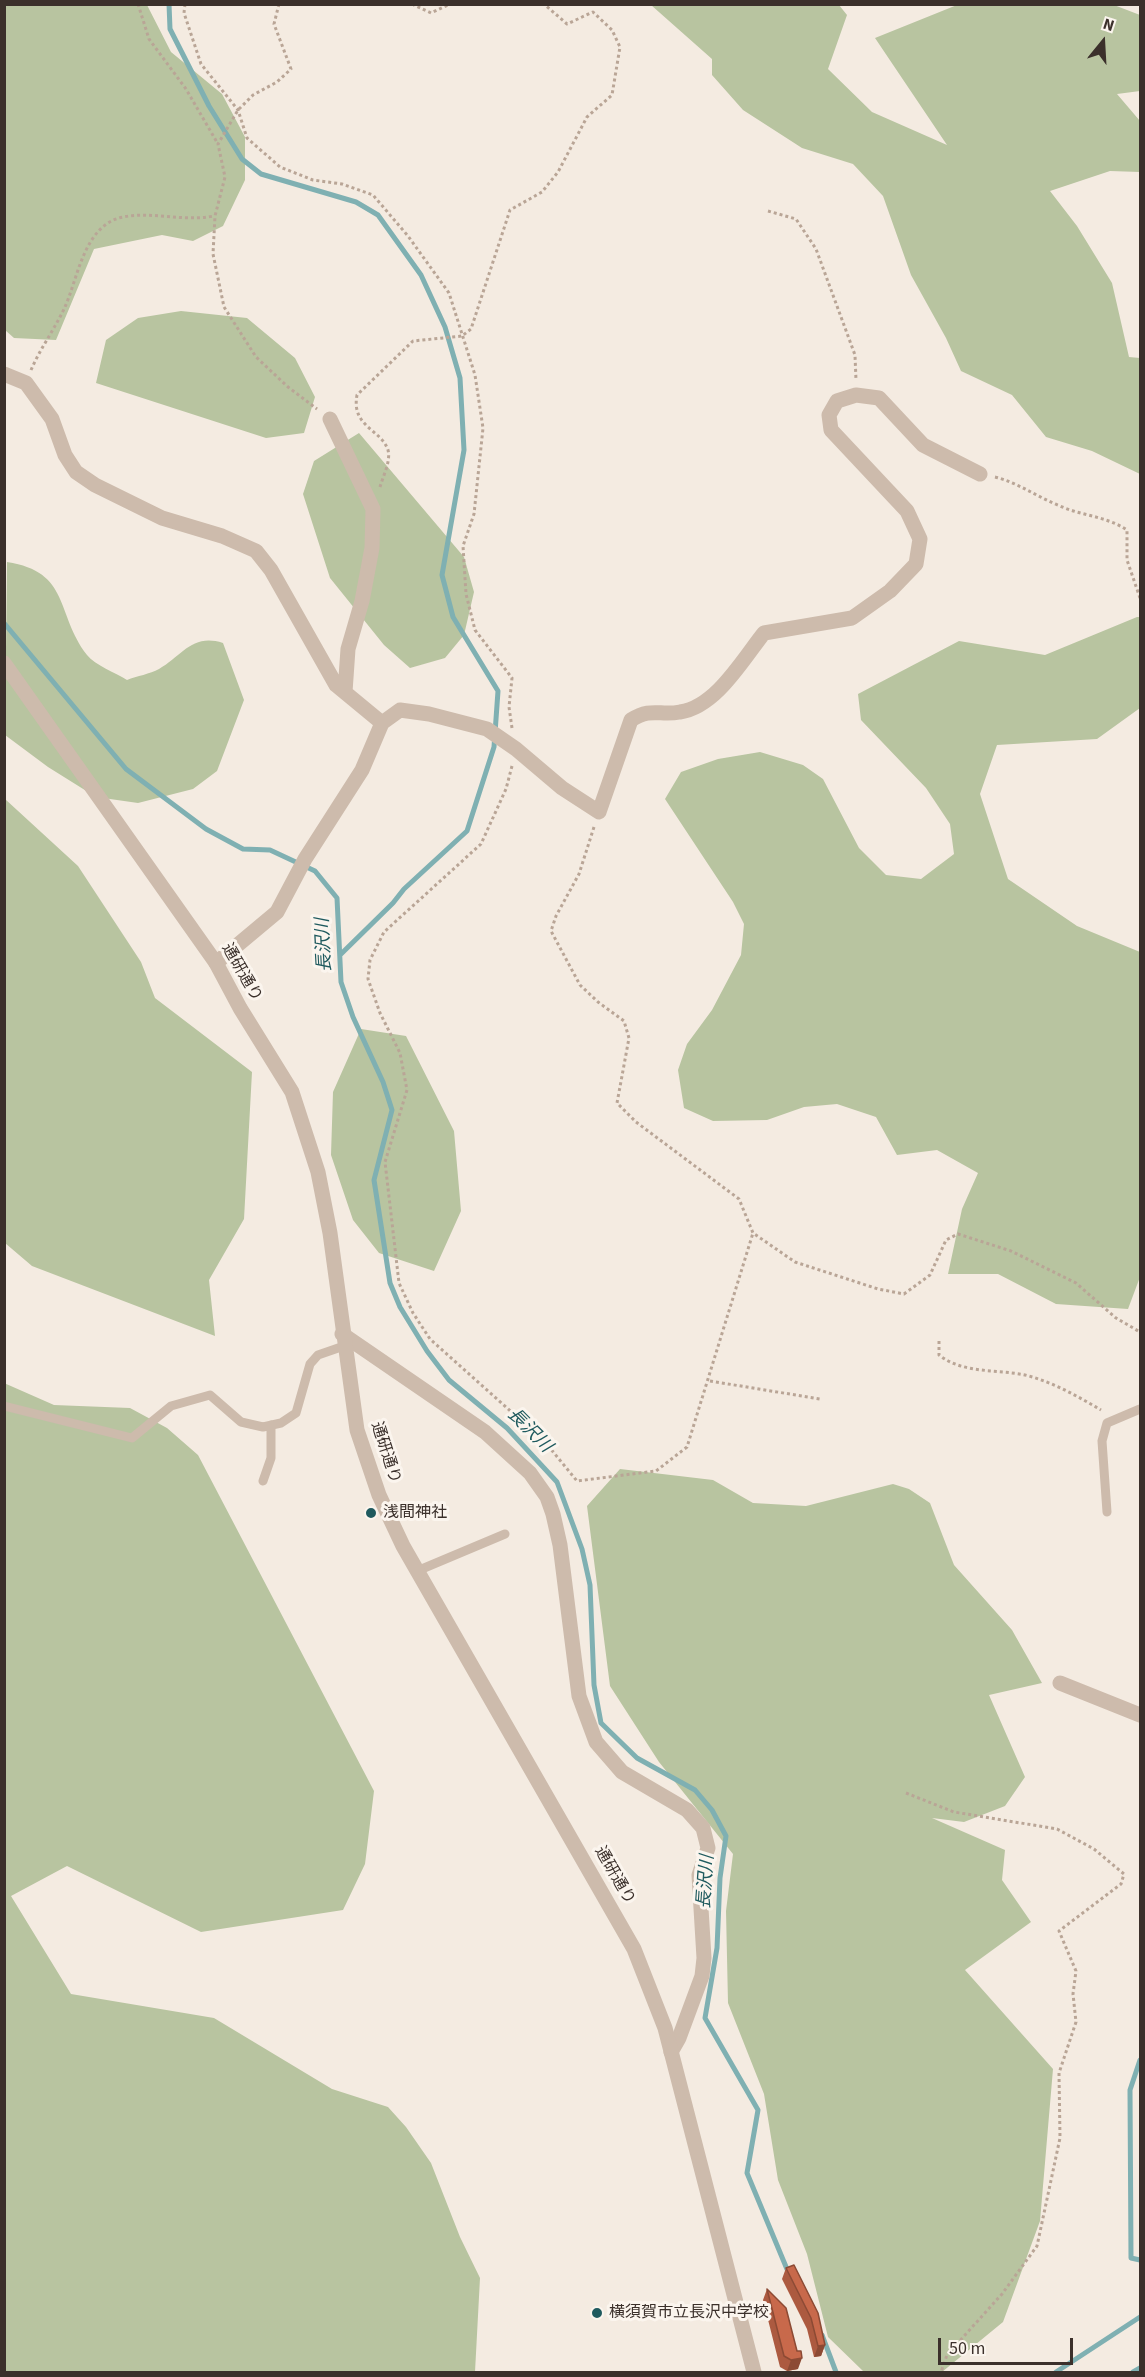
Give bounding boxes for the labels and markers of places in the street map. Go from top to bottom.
place label: 浅間神社 [383,1503,447,1523]
marker: 浅間神社 [364,1506,378,1520]
place label: 横須賀市立長沢中学校 [609,2303,769,2323]
marker: 横須賀市立長沢中学校 [590,2306,604,2320]

